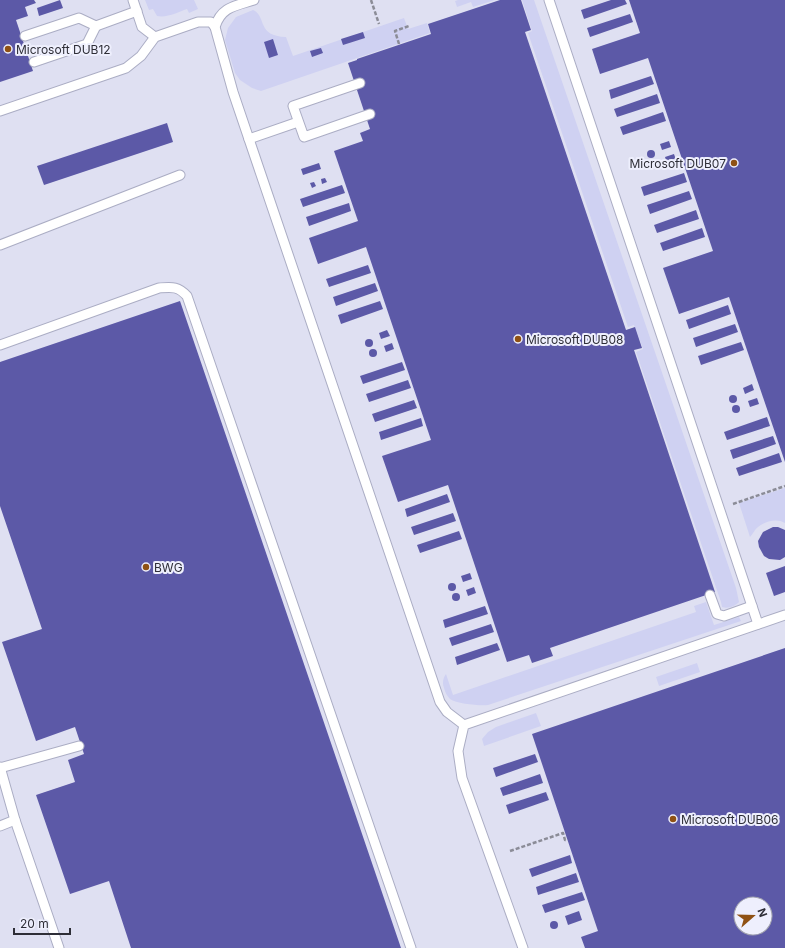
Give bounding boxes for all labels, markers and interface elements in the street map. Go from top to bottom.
place label: Microsoft DUB12 [16,42,111,57]
marker: Microsoft DUB12 [3,44,13,54]
place label: Microsoft DUB07 [629,156,726,171]
marker: Microsoft DUB07 [729,158,739,168]
place label: Microsoft DUB08 [526,332,623,347]
marker: Microsoft DUB08 [513,334,523,344]
place label: BWG [154,560,183,575]
marker: BWG [141,562,151,572]
place label: Microsoft DUB06 [681,812,778,827]
marker: Microsoft DUB06 [668,814,678,824]
north arrow [733,896,773,936]
text: N [754,906,770,919]
scale bar [14,910,70,936]
text: 20 m [20,916,49,931]

